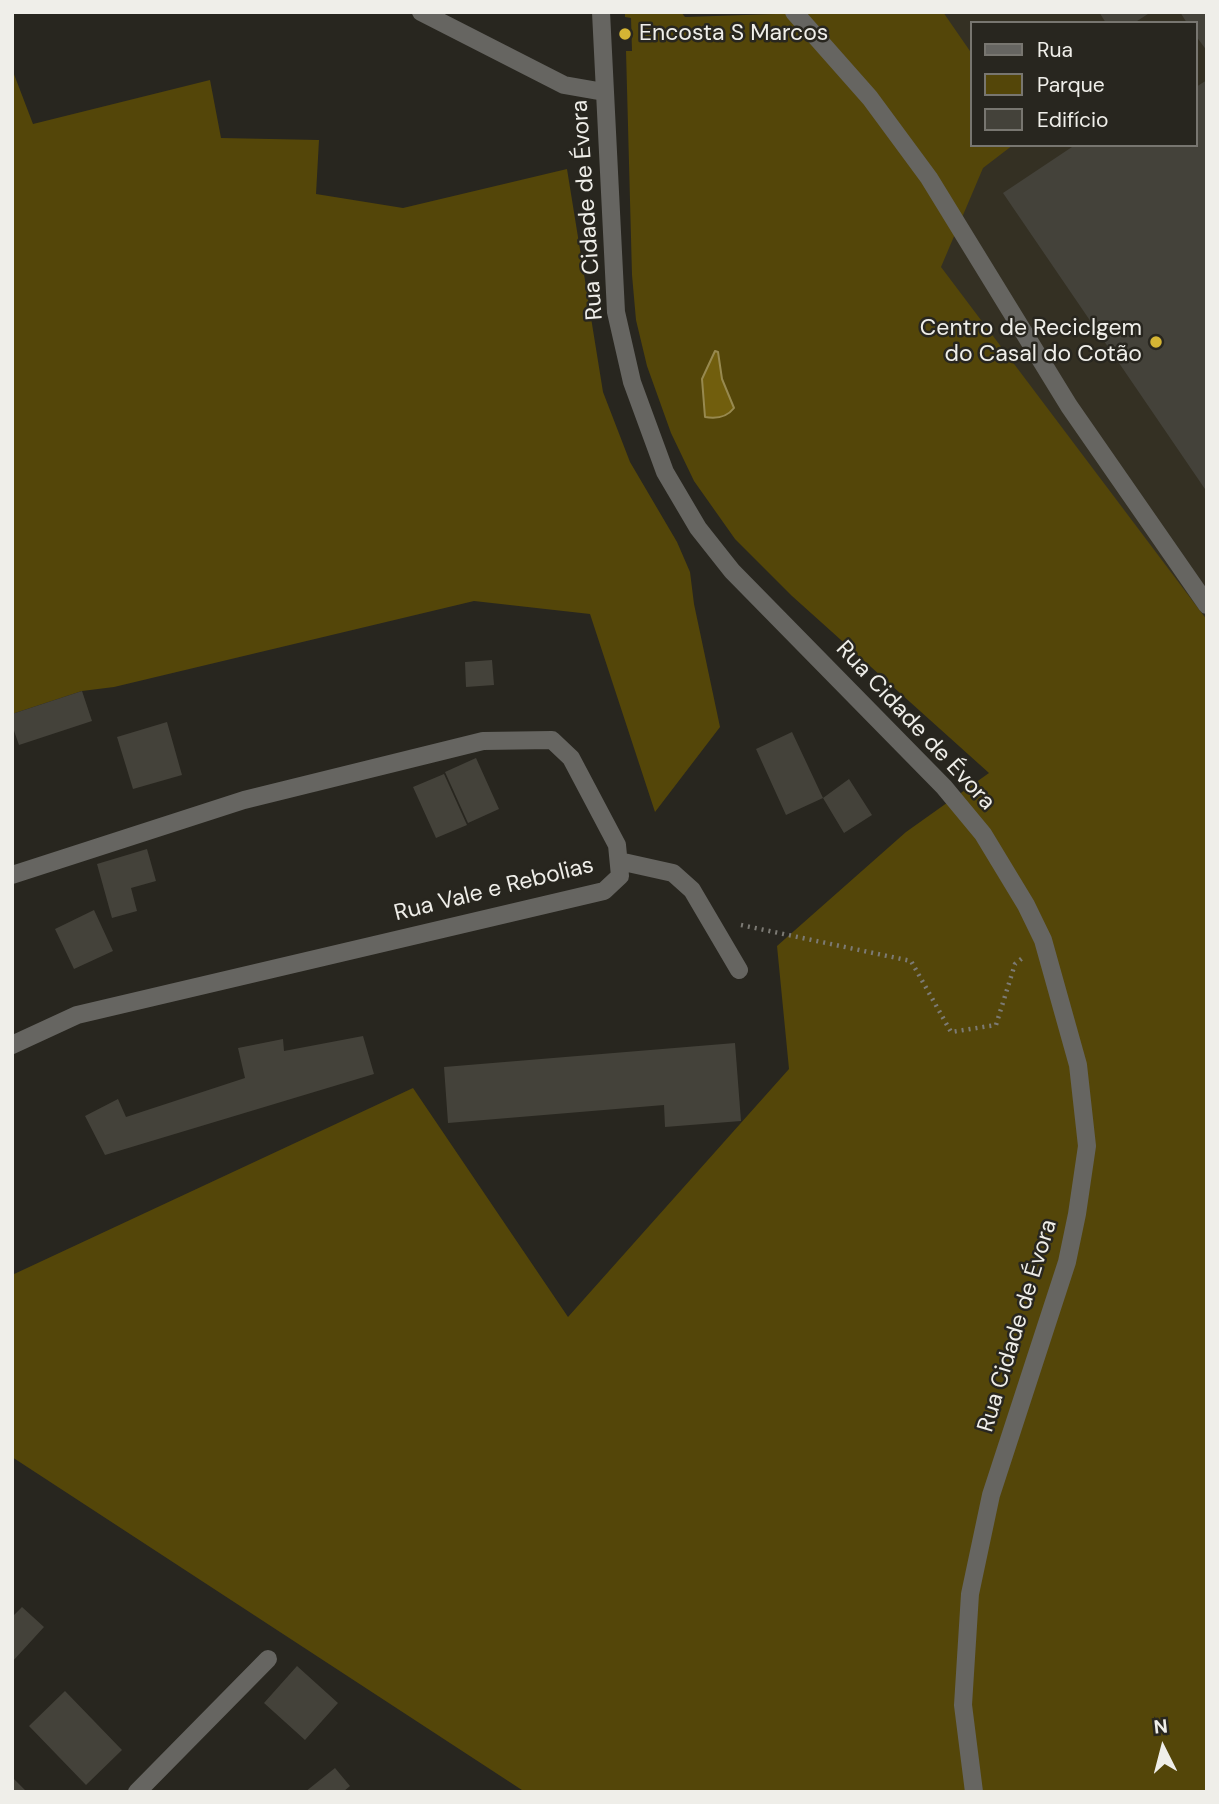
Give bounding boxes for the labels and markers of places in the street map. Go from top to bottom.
place label: Encosta S Marcos [639,20,828,48]
marker: Encosta S Marcos [617,26,633,42]
place label: Centro de Reciclgem do Casal do Cotão [920,315,1142,369]
marker: Centro de Reciclgem do Casal do Cotão [1148,334,1164,350]

